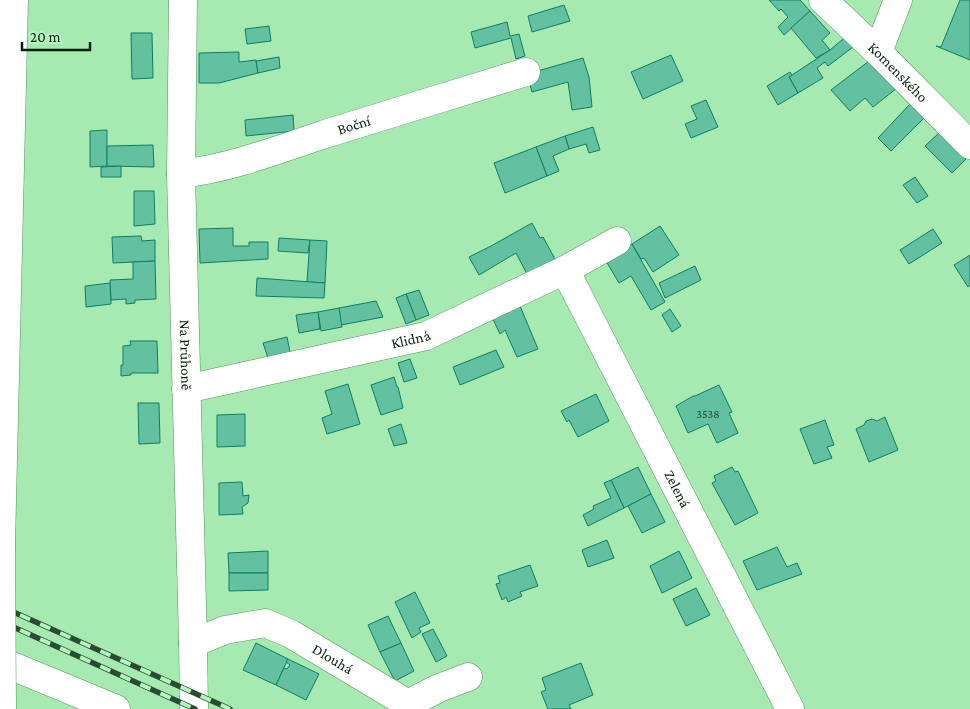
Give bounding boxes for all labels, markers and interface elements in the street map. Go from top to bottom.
scale bar [22,20,90,52]
text: 20 m [30,29,61,45]
street label: Komenského [865,39,931,105]
street label: Boční [335,112,373,138]
street label: Na Průhoně [177,319,195,391]
street label: Klidná [390,327,433,351]
house number: 3538 [696,407,720,421]
street label: Zelená [661,467,693,510]
street label: Dlouhá [310,641,356,677]

